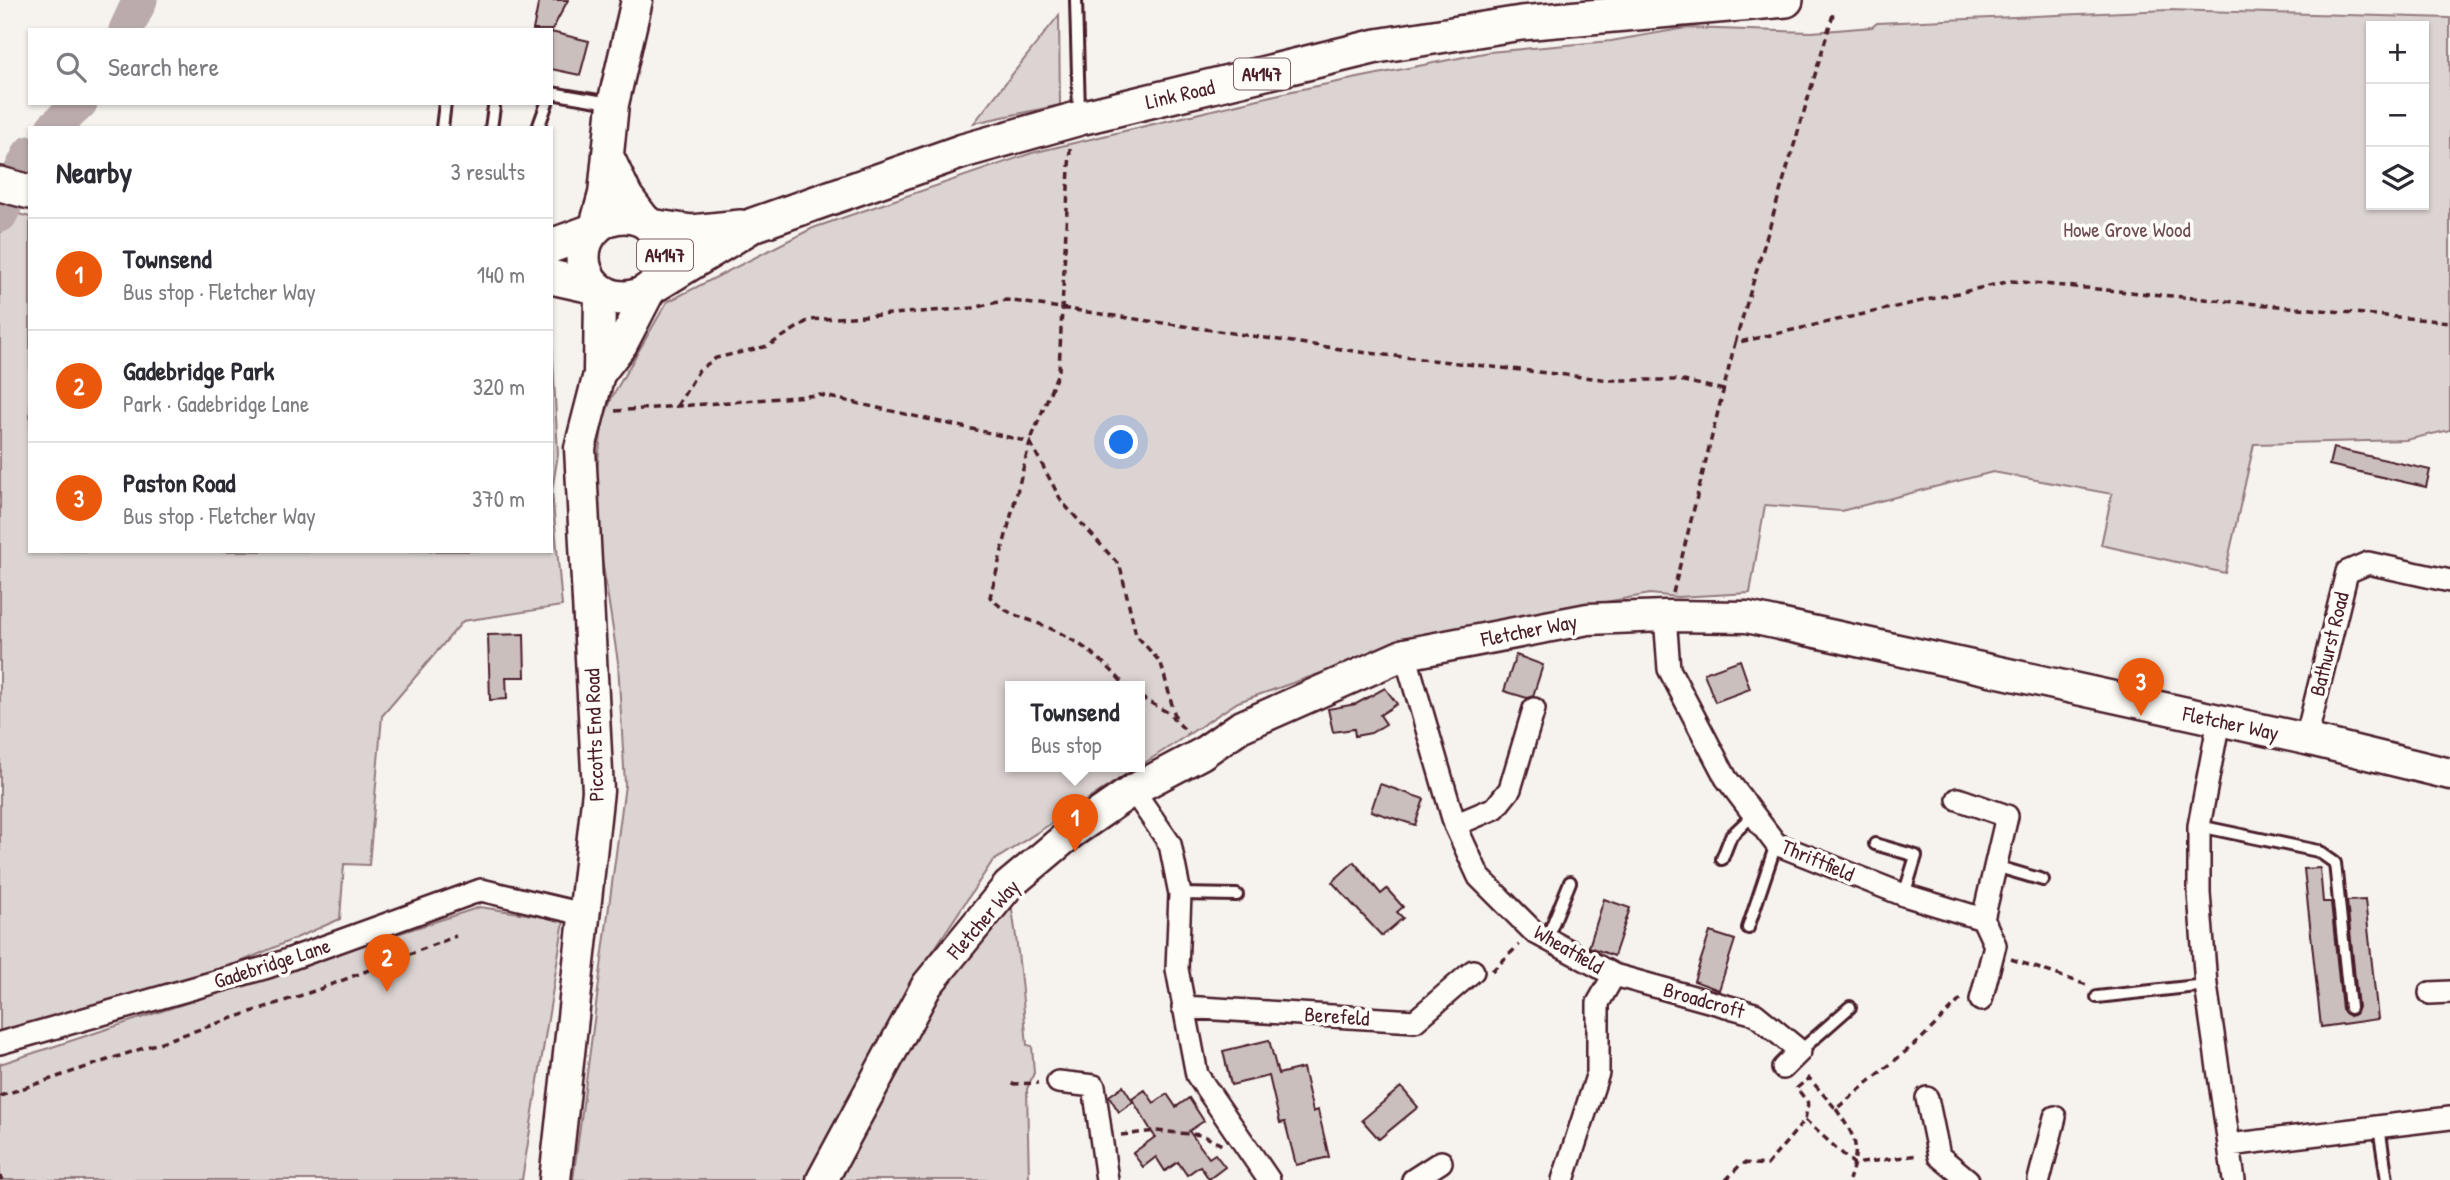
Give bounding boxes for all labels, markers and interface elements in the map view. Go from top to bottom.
map controls [2366,21,2429,210]
button: + [2366,21,2429,84]
search box [28,28,553,105]
icon: search [52,48,90,86]
text: Search here [108,49,219,84]
road number: A4147 [1234,58,1290,90]
street label: Link Road [1143,72,1217,116]
button: − [2366,84,2429,147]
button: layers [2366,147,2429,210]
text: Nearby [56,152,132,192]
text: 3 results [450,156,525,187]
park label: Howe Grove Wood [2063,215,2191,244]
road number: A4147 [637,240,693,270]
text: Townsend [123,241,212,276]
text: 1 [75,259,83,290]
text: 140 m [477,259,525,290]
text: Bus stop · Fletcher Way [123,276,316,307]
text: Gadebridge Park [123,353,274,388]
text: 2 [74,371,84,402]
text: 320 m [473,371,525,402]
text: Park · Gadebridge Lane [123,388,309,419]
your location [1104,425,1138,459]
text: Paston Road [123,465,235,500]
text: 3 [74,483,84,514]
text: 370 m [472,483,525,514]
text: Bus stop · Fletcher Way [123,500,316,531]
street label: Bathurst Road [2302,589,2356,699]
street label: Fletcher Way [1477,606,1580,654]
pin: 3 [2118,658,2164,716]
street label: Piccotts End Road [577,668,611,802]
popup [1005,681,1145,772]
text: Townsend [1031,694,1119,729]
street label: Fletcher Way [2179,698,2282,747]
text: Bus stop [1031,729,1102,760]
pin: 1 [1052,794,1098,852]
street label: Thriftfield [1777,832,1859,888]
street label: Fletcher Way [939,873,1026,966]
street label: Wheatfield [1529,917,1609,981]
street label: Gadebridge Lane [210,931,334,995]
pin: 2 [364,934,410,992]
street label: Broadcroft [1660,975,1749,1026]
street label: Berefeld [1304,999,1370,1033]

